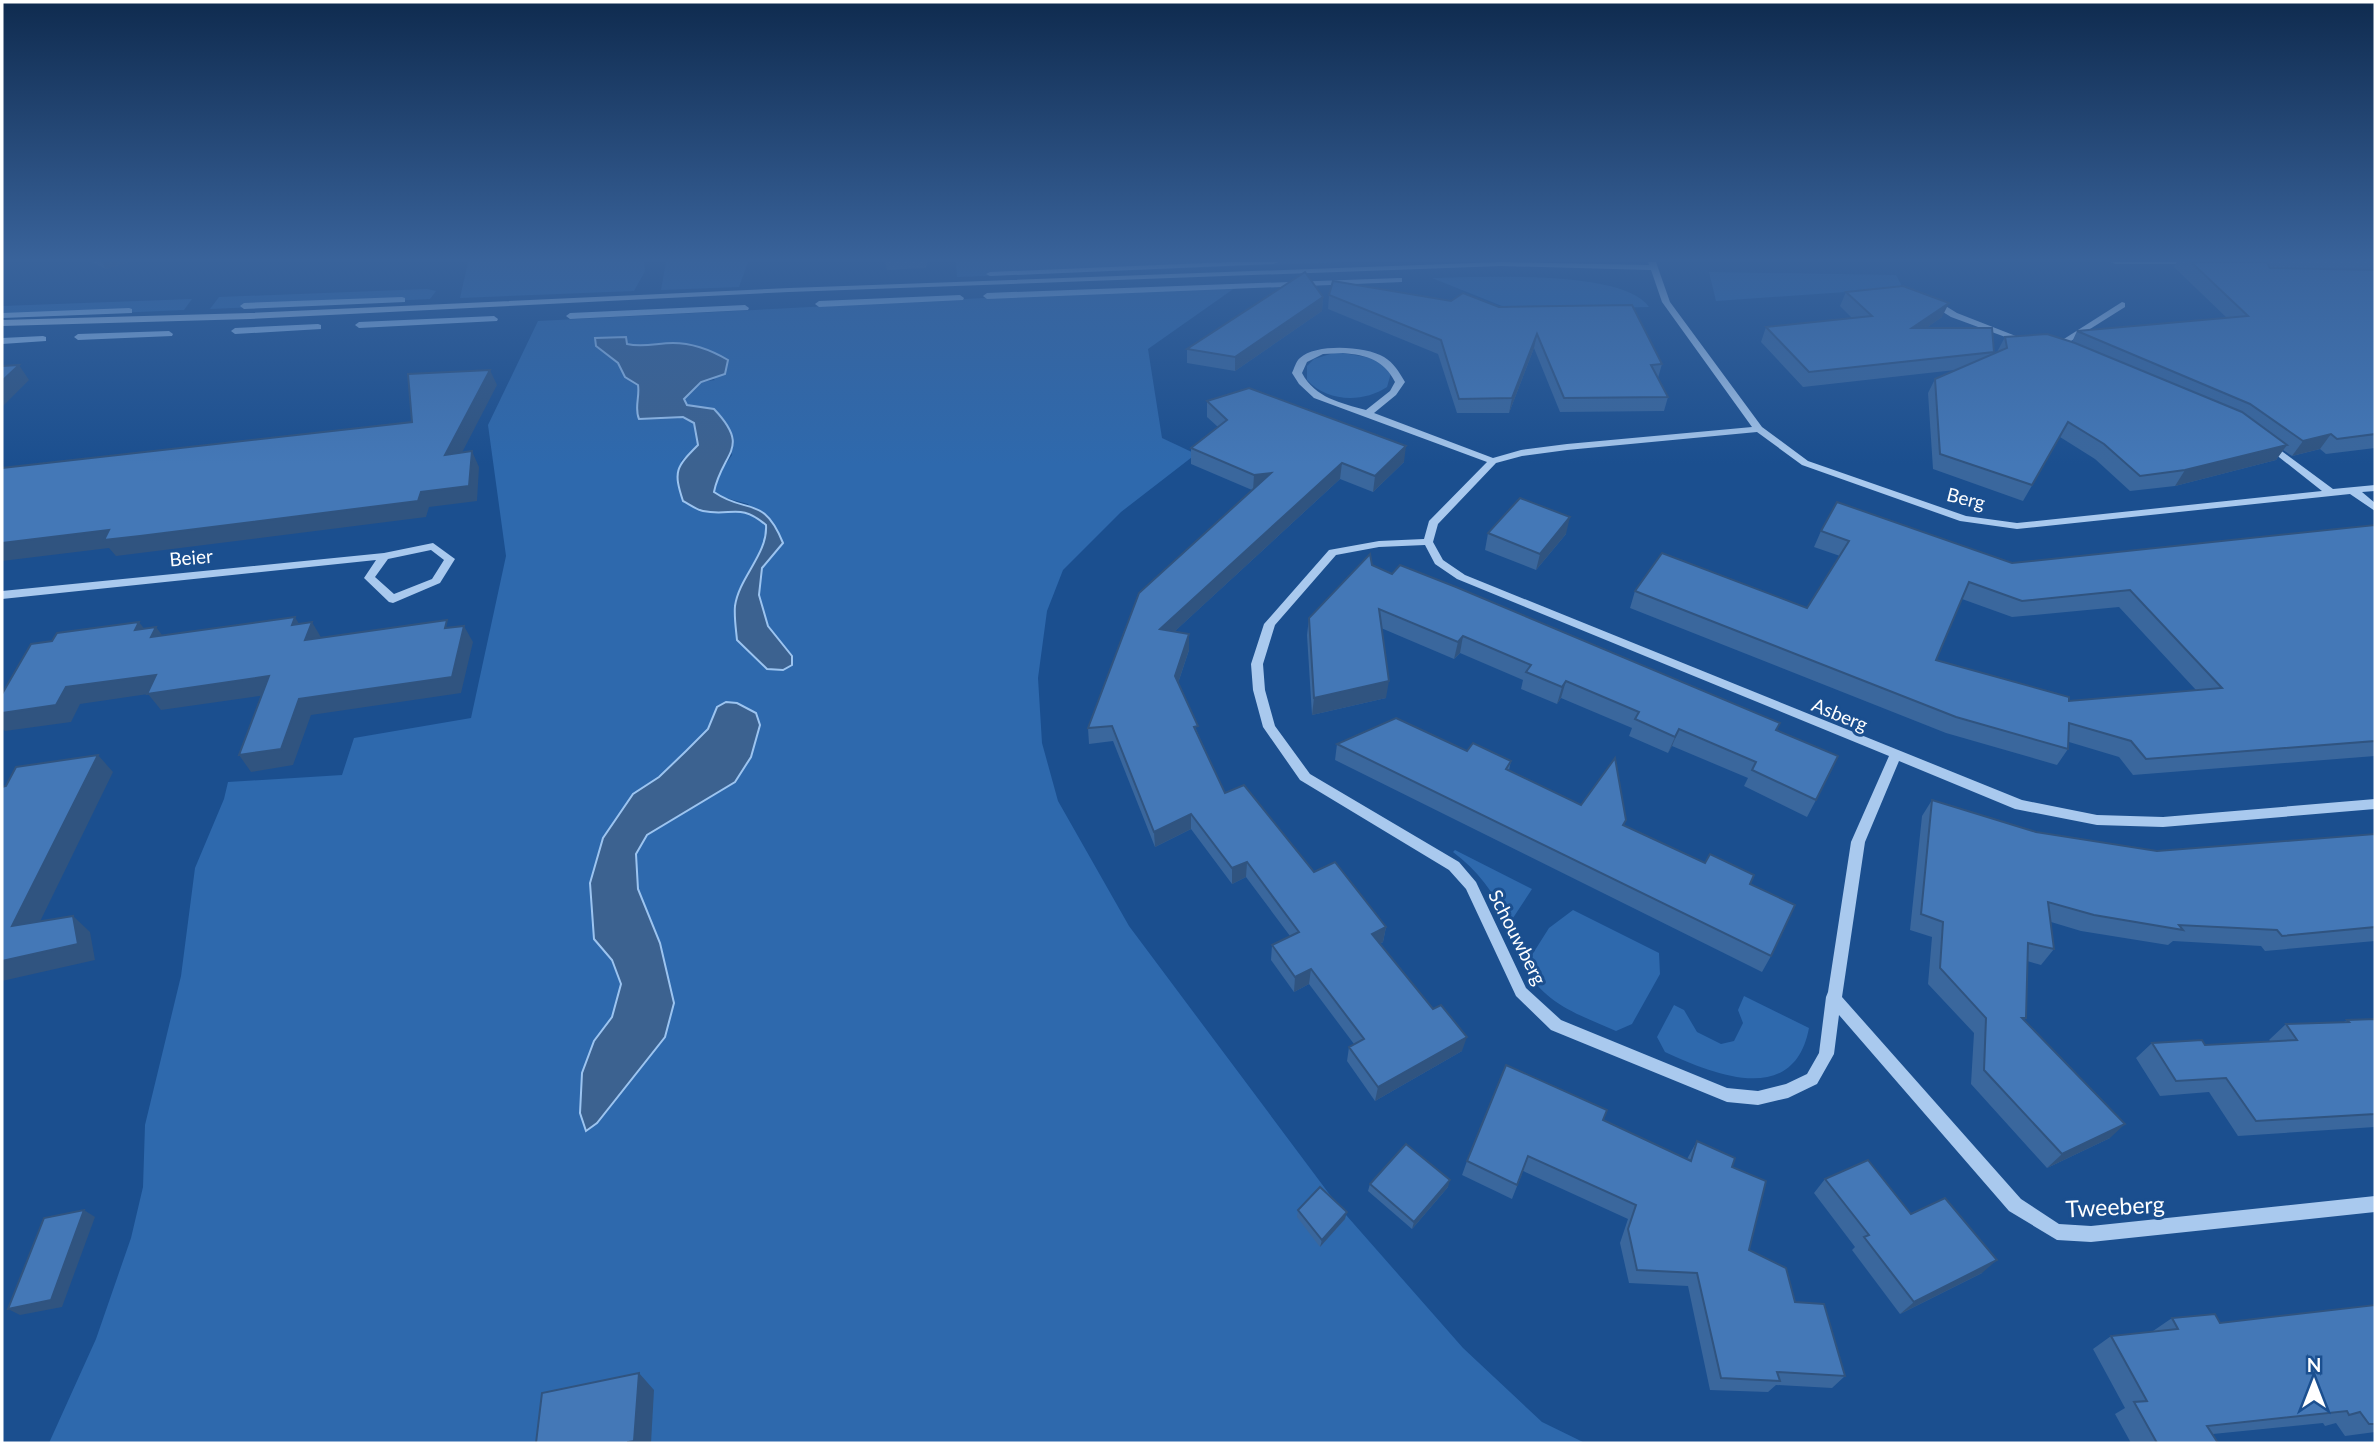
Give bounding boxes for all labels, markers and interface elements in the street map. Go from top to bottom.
street label: Berg [1944,482,1988,514]
street label: Beier [168,544,214,570]
street label: Asberg [1809,692,1871,736]
street label: Schouwberg [1484,886,1552,988]
street label: Tweeberg [2065,1189,2165,1223]
north arrow [2279,1347,2349,1417]
text: N [2307,1353,2321,1376]

